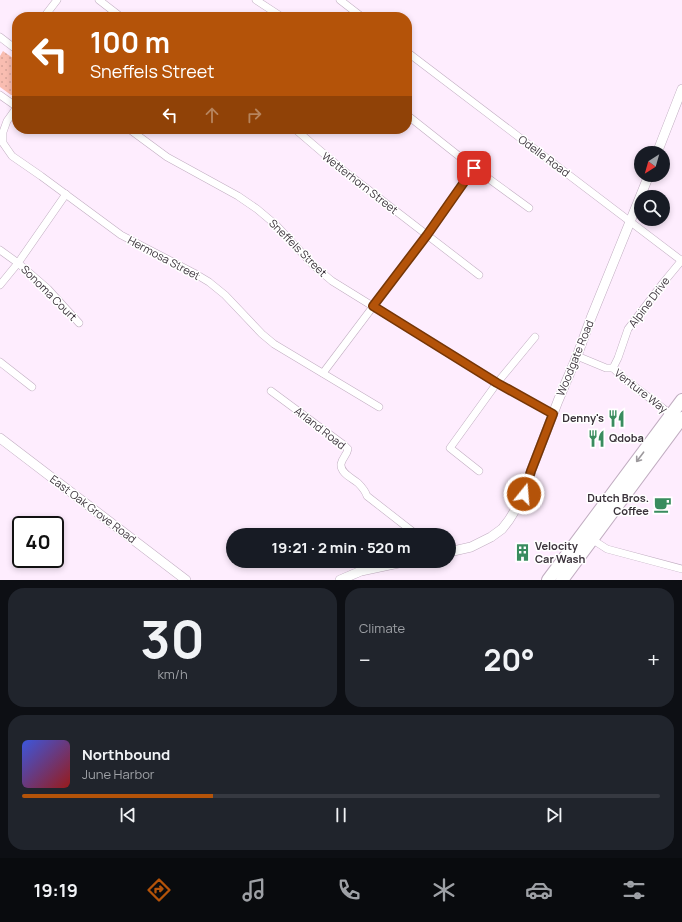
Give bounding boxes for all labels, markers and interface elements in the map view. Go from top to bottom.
text: 100 m [90,23,170,61]
icon: left [24,28,76,80]
text: Sneffels Street [90,59,214,83]
icon: left [159,104,181,126]
icon: ahead [201,104,223,126]
icon: right [243,104,265,126]
street label: Odelle Road [516,131,573,180]
north arrow [634,146,670,182]
map controls [634,146,670,226]
street label: Wetterhorn Street [319,148,401,217]
pin [457,151,491,185]
icon: arrive [463,157,485,179]
button: search [634,190,670,226]
street label: Sneffels Street [266,215,331,280]
street label: Hermosa Street [125,232,203,283]
street label: Sonoma Court [18,261,81,324]
street label: Alpine Drive [625,273,673,330]
street label: Woodgate Road [552,318,597,398]
street label: Venture Way [612,365,671,416]
street label: Arland Road [292,403,349,452]
restaurant icon: Denny's [607,408,627,428]
place label: Denny's [562,410,604,425]
restaurant icon: Qdoba [586,428,606,448]
place label: Qdoba [609,430,644,445]
one-way arrow [636,451,644,462]
street label: East Oak Grove Road [47,471,140,546]
position arrow [503,473,545,515]
place label: Dutch Bros. Coffee [587,490,649,518]
cafe icon: Dutch Bros. Coffee [652,494,672,514]
speed limit sign: 40 [12,516,64,568]
text: 19:21 · 2 min · 520 m [271,537,411,558]
place label: Velocity Car Wash [535,538,586,566]
building icon: Velocity Car Wash [512,542,532,562]
text: 30 [140,603,205,674]
text: Climate [359,619,405,637]
text: 20° [484,639,535,680]
text: − [359,645,371,675]
text: + [647,645,660,675]
text: km/h [157,665,188,683]
text: Northbound [82,744,170,765]
text: June Harbor [82,765,155,783]
icon: previous [117,804,139,826]
icon: pause [330,804,352,826]
icon: next [543,804,565,826]
icon: directions [145,876,173,904]
icon: music [240,876,268,904]
icon: phone [335,876,363,904]
icon: climate [430,876,458,904]
icon: car [525,876,553,904]
icon: filters [620,876,648,904]
text: 19:19 [34,878,78,902]

